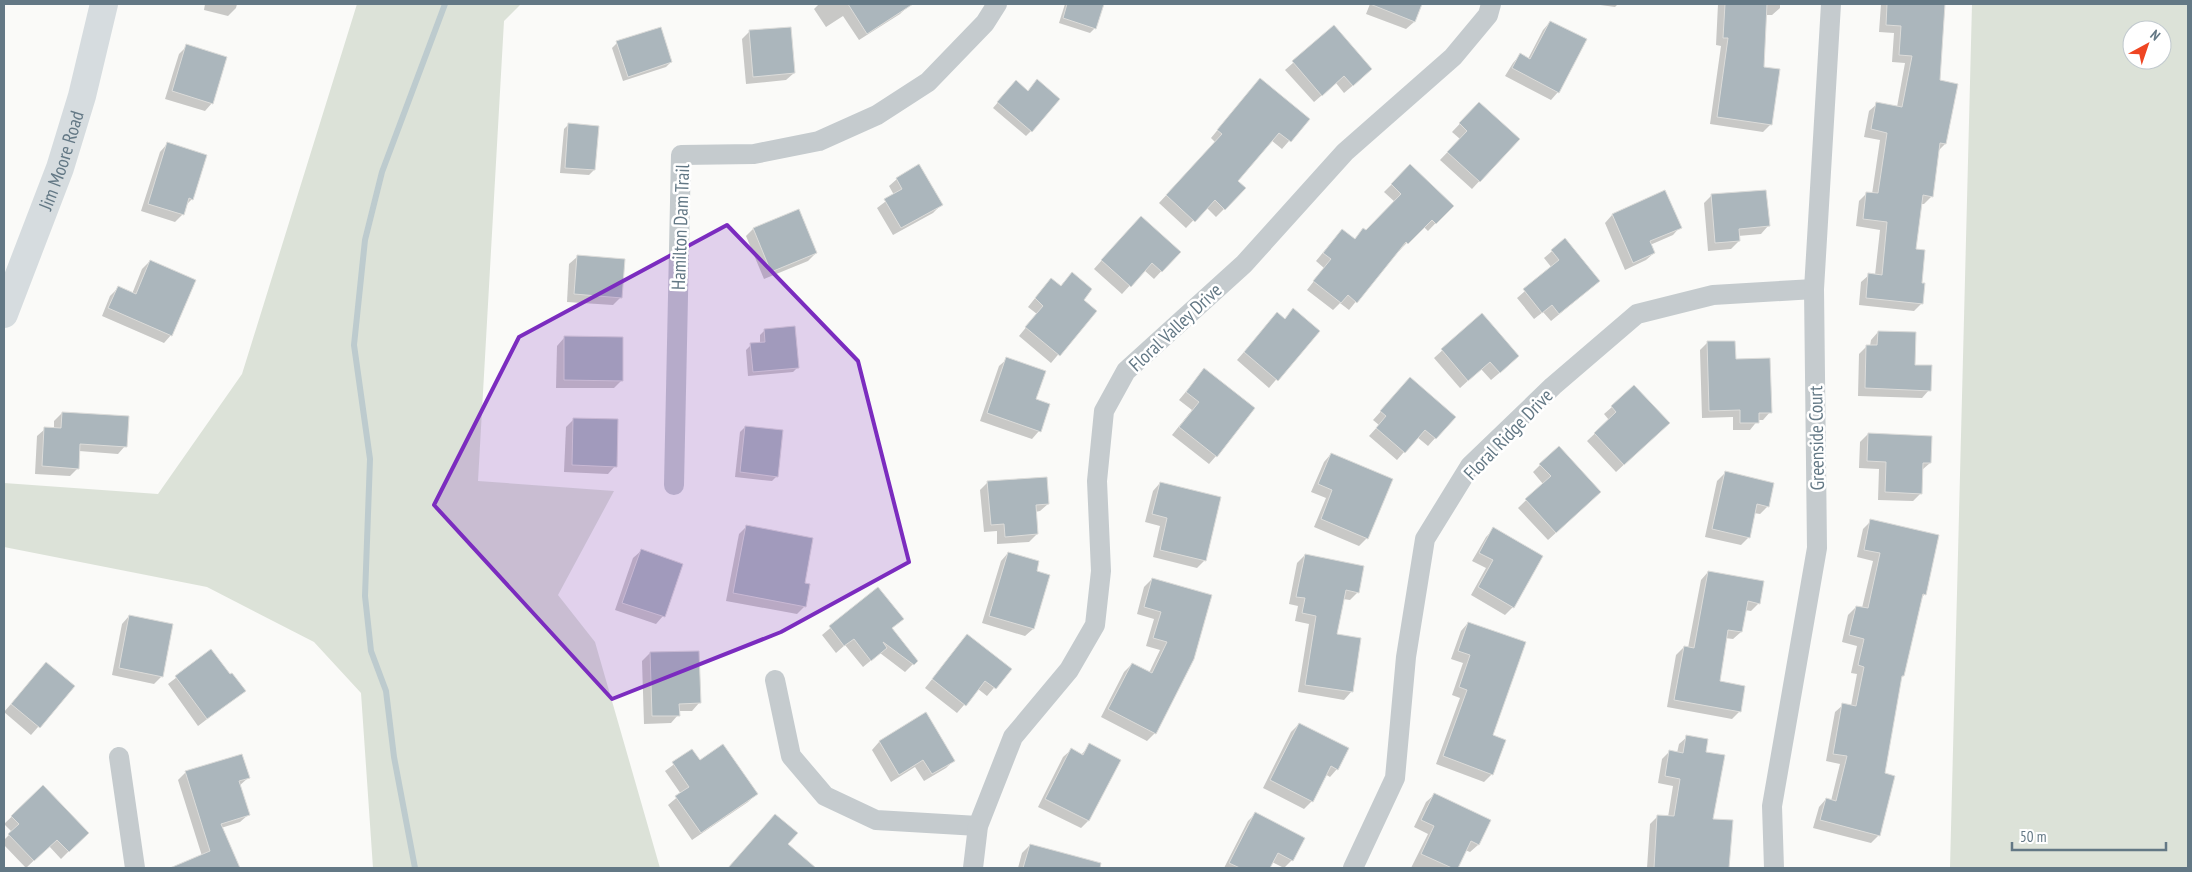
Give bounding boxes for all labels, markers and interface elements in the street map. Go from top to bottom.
north arrow [2122,20,2172,70]
text: N [2147,26,2164,44]
street label: Jim Moore Road [33,108,89,214]
street label: Hamilton Dam Trail [666,163,694,290]
street label: Floral Valley Drive [1124,278,1227,376]
street label: Floral Ridge Drive [1458,383,1558,485]
street label: Greenside Court [1803,385,1829,491]
scale bar [2012,820,2166,852]
text: 50 m [2020,827,2046,846]

